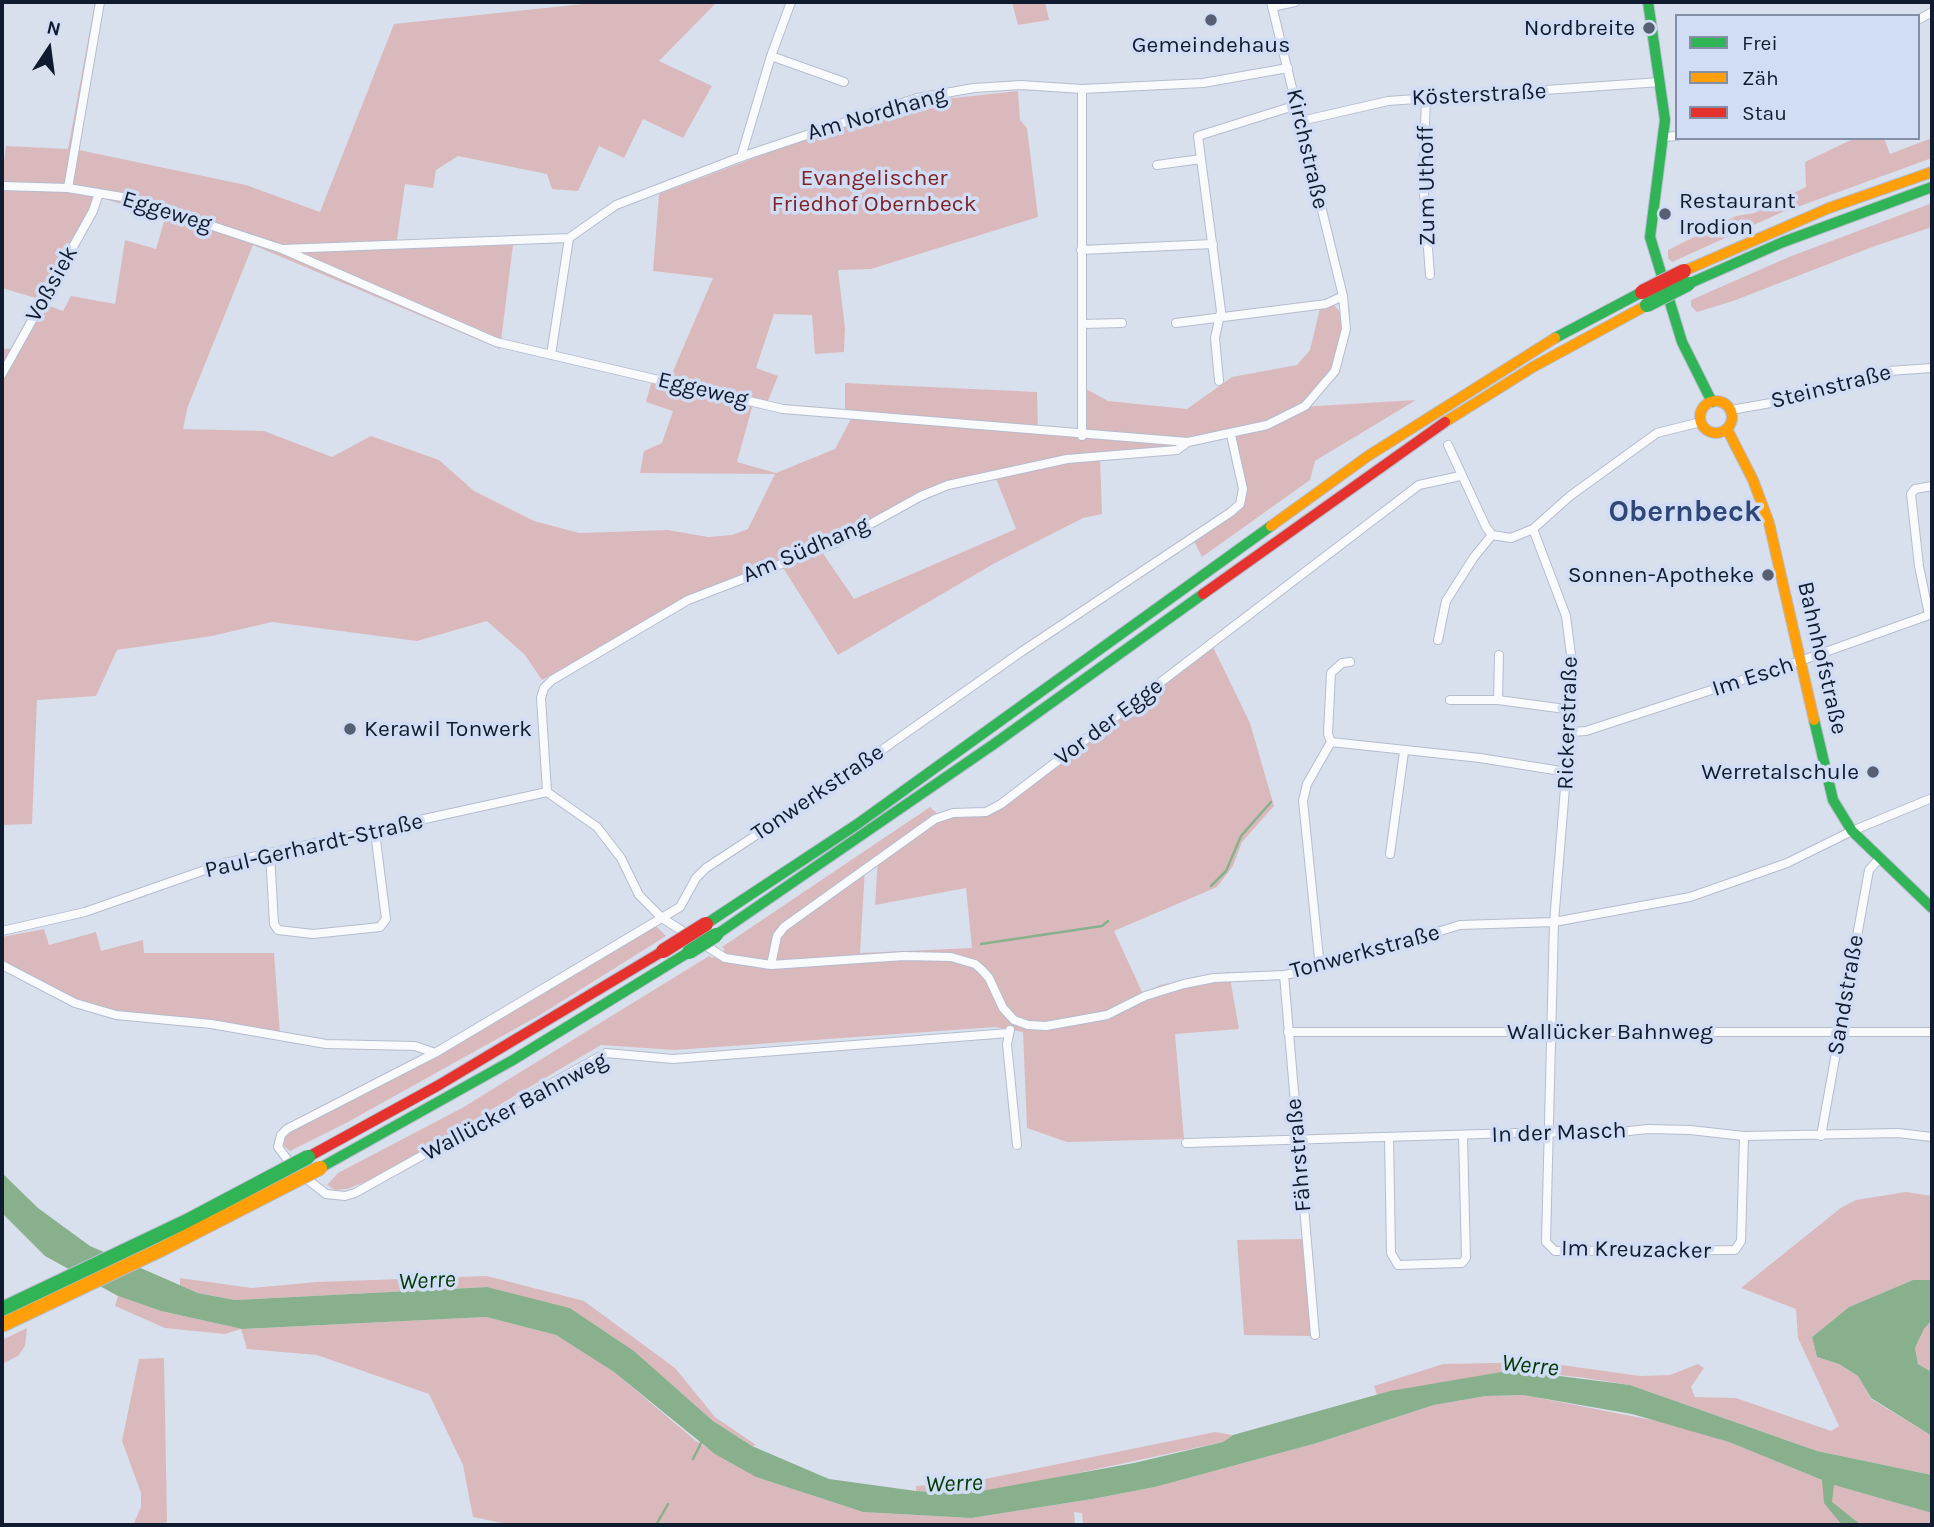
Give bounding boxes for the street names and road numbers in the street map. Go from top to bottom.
street label: Kösterstraße [1411,78,1547,112]
street label: Am Nordhang [804,81,950,147]
street label: Kirchstraße [1280,86,1334,212]
street label: Zum Uthoff [1412,126,1442,246]
street label: Eggeweg [119,185,215,239]
street label: Voßsiek [20,241,84,327]
street label: Steinstraße [1768,359,1894,415]
street label: Eggeweg [655,366,751,414]
street label: Am Südhang [738,511,874,589]
street label: Bahnhofstraße [1791,579,1853,737]
street label: Im Esch [1709,651,1797,703]
street label: Rickerstraße [1552,656,1584,790]
street label: Vor der Egge [1049,672,1169,772]
street label: Tonwerkstraße [747,739,889,847]
street label: Paul-Gerhardt-Straße [202,807,426,885]
street label: Tonwerkstraße [1287,919,1443,985]
street label: Sandstraße [1822,933,1870,1057]
street label: Wallücker Bahnweg [1507,1018,1713,1046]
street label: Wallücker Bahnweg [418,1046,612,1168]
street label: Fährstraße [1280,1097,1318,1213]
street label: In der Masch [1491,1117,1627,1149]
street label: Im Kreuzacker [1561,1235,1711,1265]

